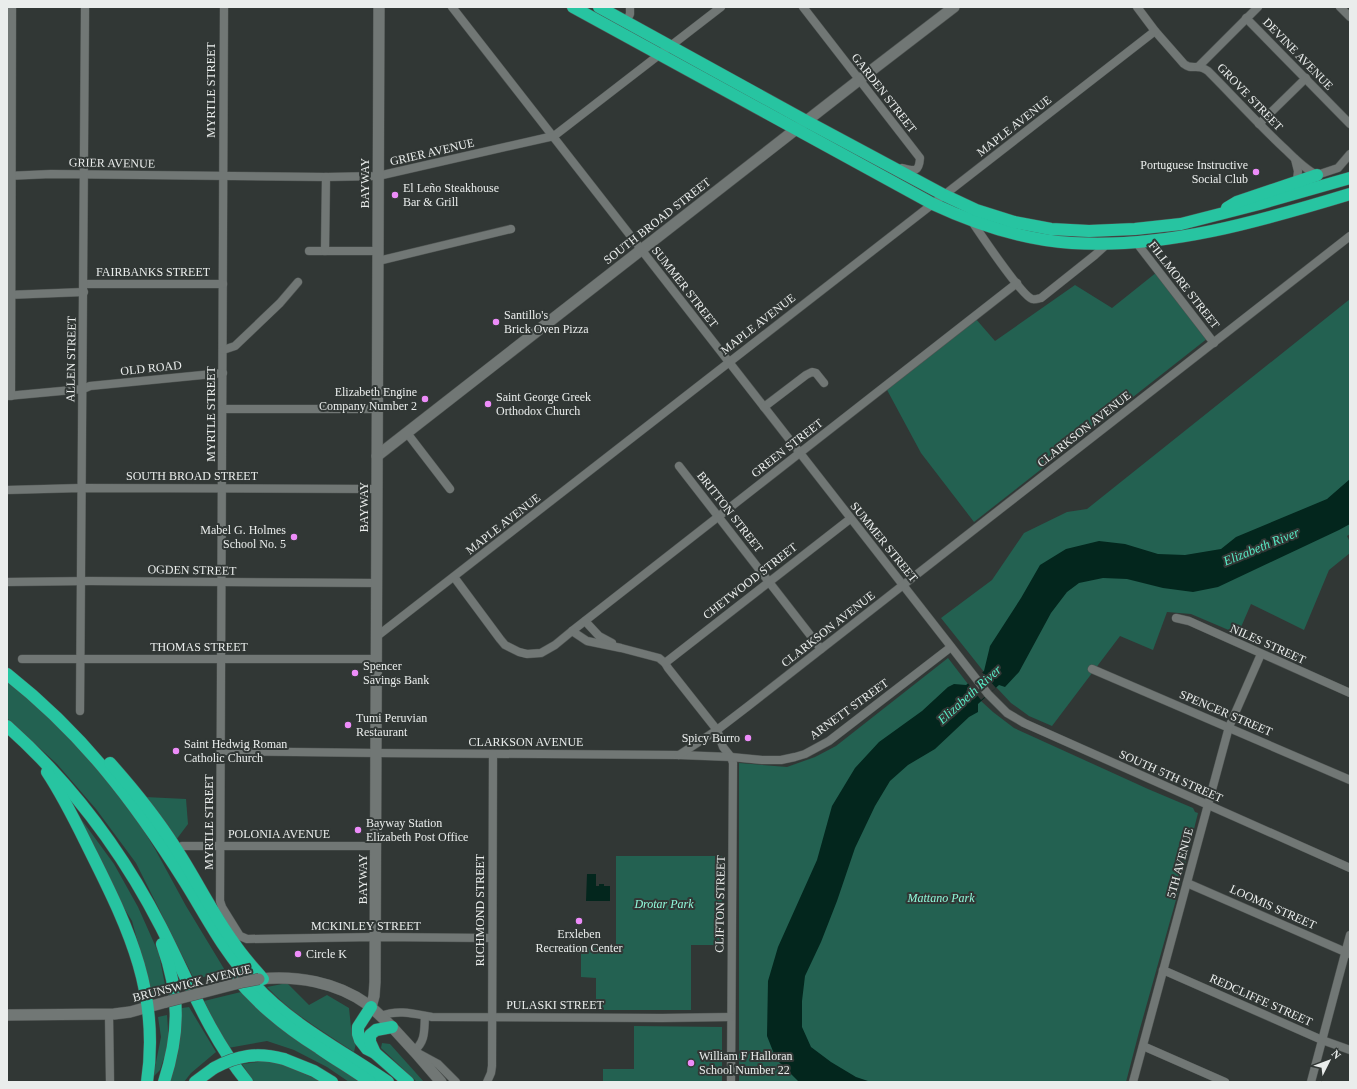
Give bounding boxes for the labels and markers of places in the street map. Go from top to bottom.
place label: Portuguese Instructive Social Club [1140,158,1248,186]
marker: Portuguese Instructive Social Club [1251,167,1261,177]
place label: El Leño Steakhouse Bar & Grill [403,181,499,209]
marker: El Leño Steakhouse Bar & Grill [390,190,400,200]
place label: Santillo's Brick Oven Pizza [504,308,589,336]
marker: Santillo's Brick Oven Pizza [491,317,501,327]
place label: Elizabeth Engine Company Number 2 [319,385,417,413]
place label: Saint George Greek Orthodox Church [496,390,591,418]
marker: Elizabeth Engine Company Number 2 [420,394,430,404]
marker: Saint George Greek Orthodox Church [483,399,493,409]
place label: Mabel G. Holmes School No. 5 [200,523,286,551]
marker: Mabel G. Holmes School No. 5 [289,532,299,542]
place label: Spencer Savings Bank [363,659,429,687]
marker: Spencer Savings Bank [350,668,360,678]
place label: Tumi Peruvian Restaurant [356,711,427,739]
marker: Tumi Peruvian Restaurant [343,720,353,730]
place label: Spicy Burro [682,731,740,745]
marker: Spicy Burro [743,733,753,743]
place label: Saint Hedwig Roman Catholic Church [184,737,287,765]
marker: Saint Hedwig Roman Catholic Church [171,746,181,756]
place label: Bayway Station Elizabeth Post Office [366,816,468,844]
marker: Bayway Station Elizabeth Post Office [353,825,363,835]
marker: Erxleben Recreation Center [574,916,584,926]
place label: Erxleben Recreation Center [536,927,622,955]
place label: Circle K [306,947,347,961]
marker: Circle K [293,949,303,959]
place label: William F Halloran School Number 22 [699,1049,793,1077]
marker: William F Halloran School Number 22 [686,1058,696,1068]

